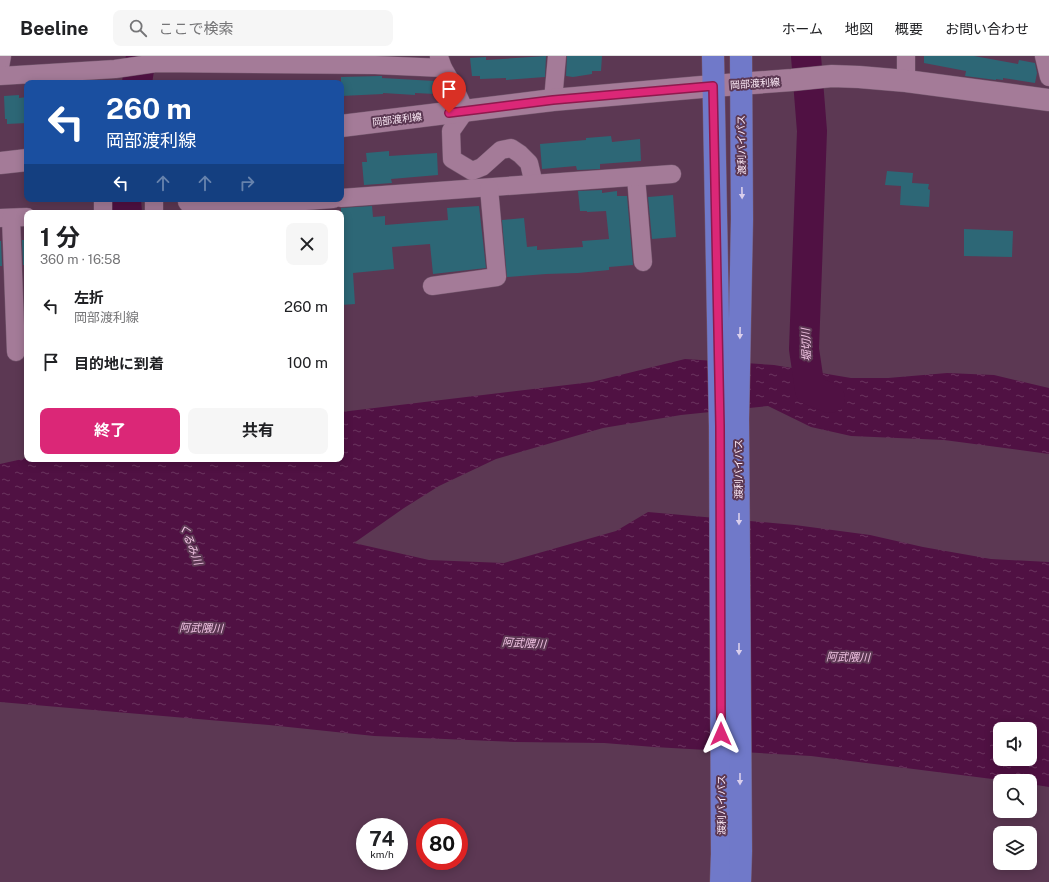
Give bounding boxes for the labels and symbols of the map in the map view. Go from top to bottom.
pin [432,72,466,113]
street label: 岡部渡利線 [730,75,780,91]
street label: 岡部渡利線 [371,110,423,128]
street label: 渡利バイパス [734,115,748,175]
one-way arrow [739,187,745,200]
one-way arrow [737,327,743,340]
water label: 堀切川 [799,327,813,362]
street label: 渡利バイパス [732,439,744,499]
one-way arrow [736,513,742,526]
water label: くるみ川 [178,521,205,568]
water label: 阿武隈川 [179,622,224,634]
water label: 阿武隈川 [502,636,547,650]
one-way arrow [736,643,742,656]
water label: 阿武隈川 [826,651,871,663]
position arrow [700,713,742,755]
one-way arrow [737,773,743,786]
street label: 渡利バイパス [715,775,727,835]
speed limit sign: 80 [416,818,468,870]

